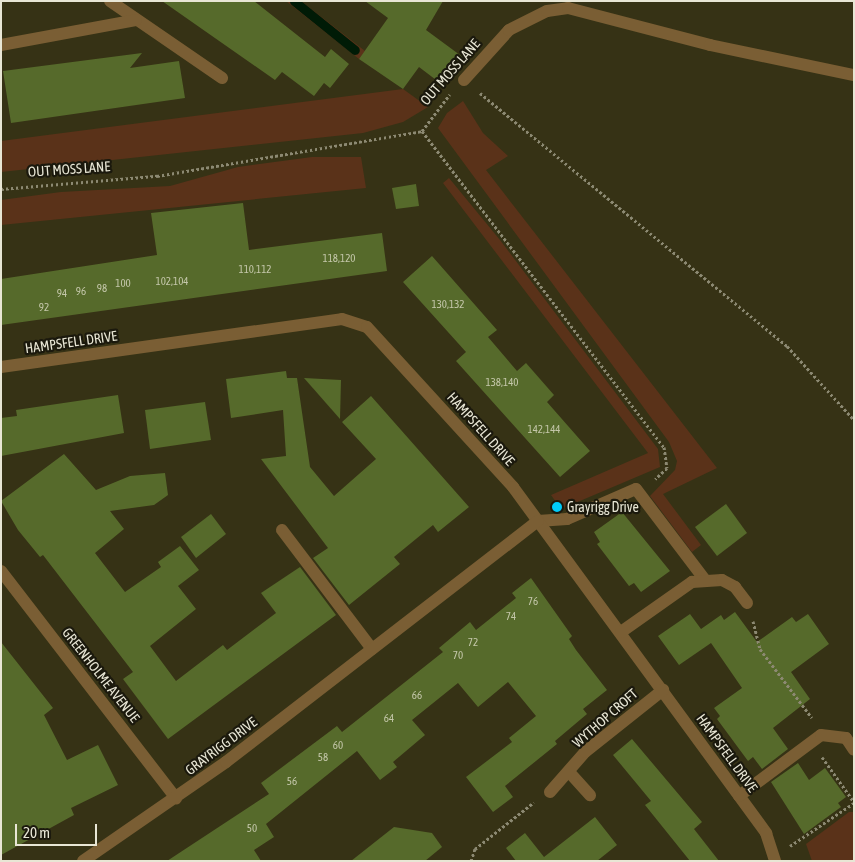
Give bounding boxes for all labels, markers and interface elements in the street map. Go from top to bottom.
street label: OUT MOSS LANE [417,35,483,109]
street label: OUT MOSS LANE [27,158,111,180]
house number: 118,120 [323,251,355,265]
house number: 110,112 [239,262,271,276]
house number: 102,104 [156,274,188,288]
house number: 100 [115,276,131,290]
house number: 98 [97,281,107,295]
house number: 96 [76,284,86,298]
house number: 94 [57,286,67,300]
house number: 130,132 [432,297,464,311]
house number: 92 [39,300,49,314]
street label: HAMPSFELL DRIVE [24,327,118,357]
house number: 138,140 [486,375,518,389]
street label: HAMPSFELL DRIVE [444,389,518,469]
house number: 142,144 [528,422,560,436]
place label: Grayrigg Drive [567,499,639,515]
marker: Grayrigg Drive [551,501,563,513]
house number: 76 [528,594,538,608]
house number: 74 [506,609,516,623]
street label: GREENHOLME AVENUE [59,624,143,726]
house number: 72 [468,635,478,649]
house number: 70 [453,648,463,662]
street label: WYTHOP CROFT [569,685,641,751]
house number: 66 [412,688,422,702]
house number: 64 [384,711,394,725]
street label: HAMPSFELL DRIVE [693,711,761,795]
street label: GRAYRIGG DRIVE [182,714,260,778]
house number: 60 [333,738,343,752]
house number: 58 [318,750,328,764]
house number: 56 [287,774,297,788]
scale bar [18,814,100,846]
house number: 50 [247,821,257,835]
text: 20 m [23,824,50,841]

